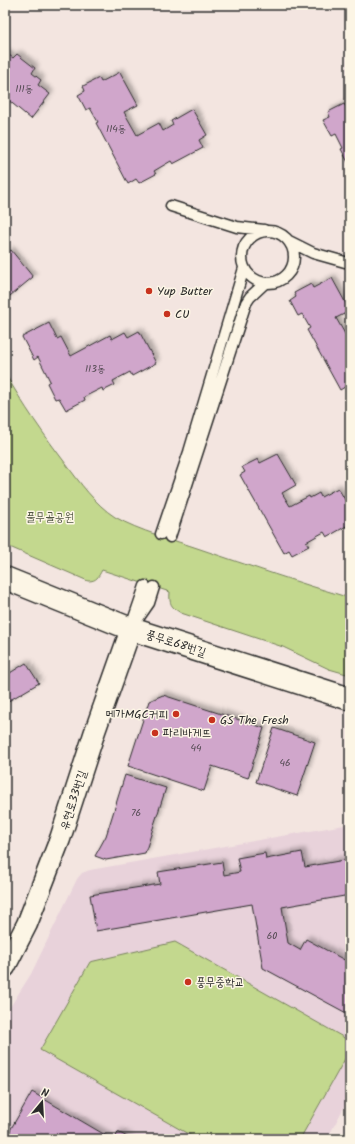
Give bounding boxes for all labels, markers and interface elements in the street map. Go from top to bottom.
house number: 111동 [15,81,33,97]
house number: 114동 [106,121,126,137]
place label: Yup Butter [157,282,213,301]
marker: Yup Butter [144,286,154,296]
place label: CU [175,305,189,324]
marker: CU [162,309,172,319]
house number: 113동 [85,361,105,377]
park label: 풀무골공원 [26,508,74,527]
street label: 풍무로68번길 [143,625,209,662]
place label: 메가MGC커피 [105,705,168,724]
marker: 메가MGC커피 [171,709,181,719]
place label: GS The Fresh [220,711,289,730]
marker: GS The Fresh [207,715,217,725]
place label: 파리바게뜨 [163,724,211,743]
marker: 파리바게뜨 [150,728,160,738]
house number: 44 [190,740,202,756]
house number: 46 [279,755,291,771]
street label: 유현로33번길 [55,767,92,833]
house number: 76 [131,805,141,821]
house number: 60 [267,928,277,944]
place label: 풍무중학교 [196,973,244,992]
marker: 풍무중학교 [183,977,193,987]
north arrow [22,1082,62,1122]
text: N [39,1084,51,1103]

